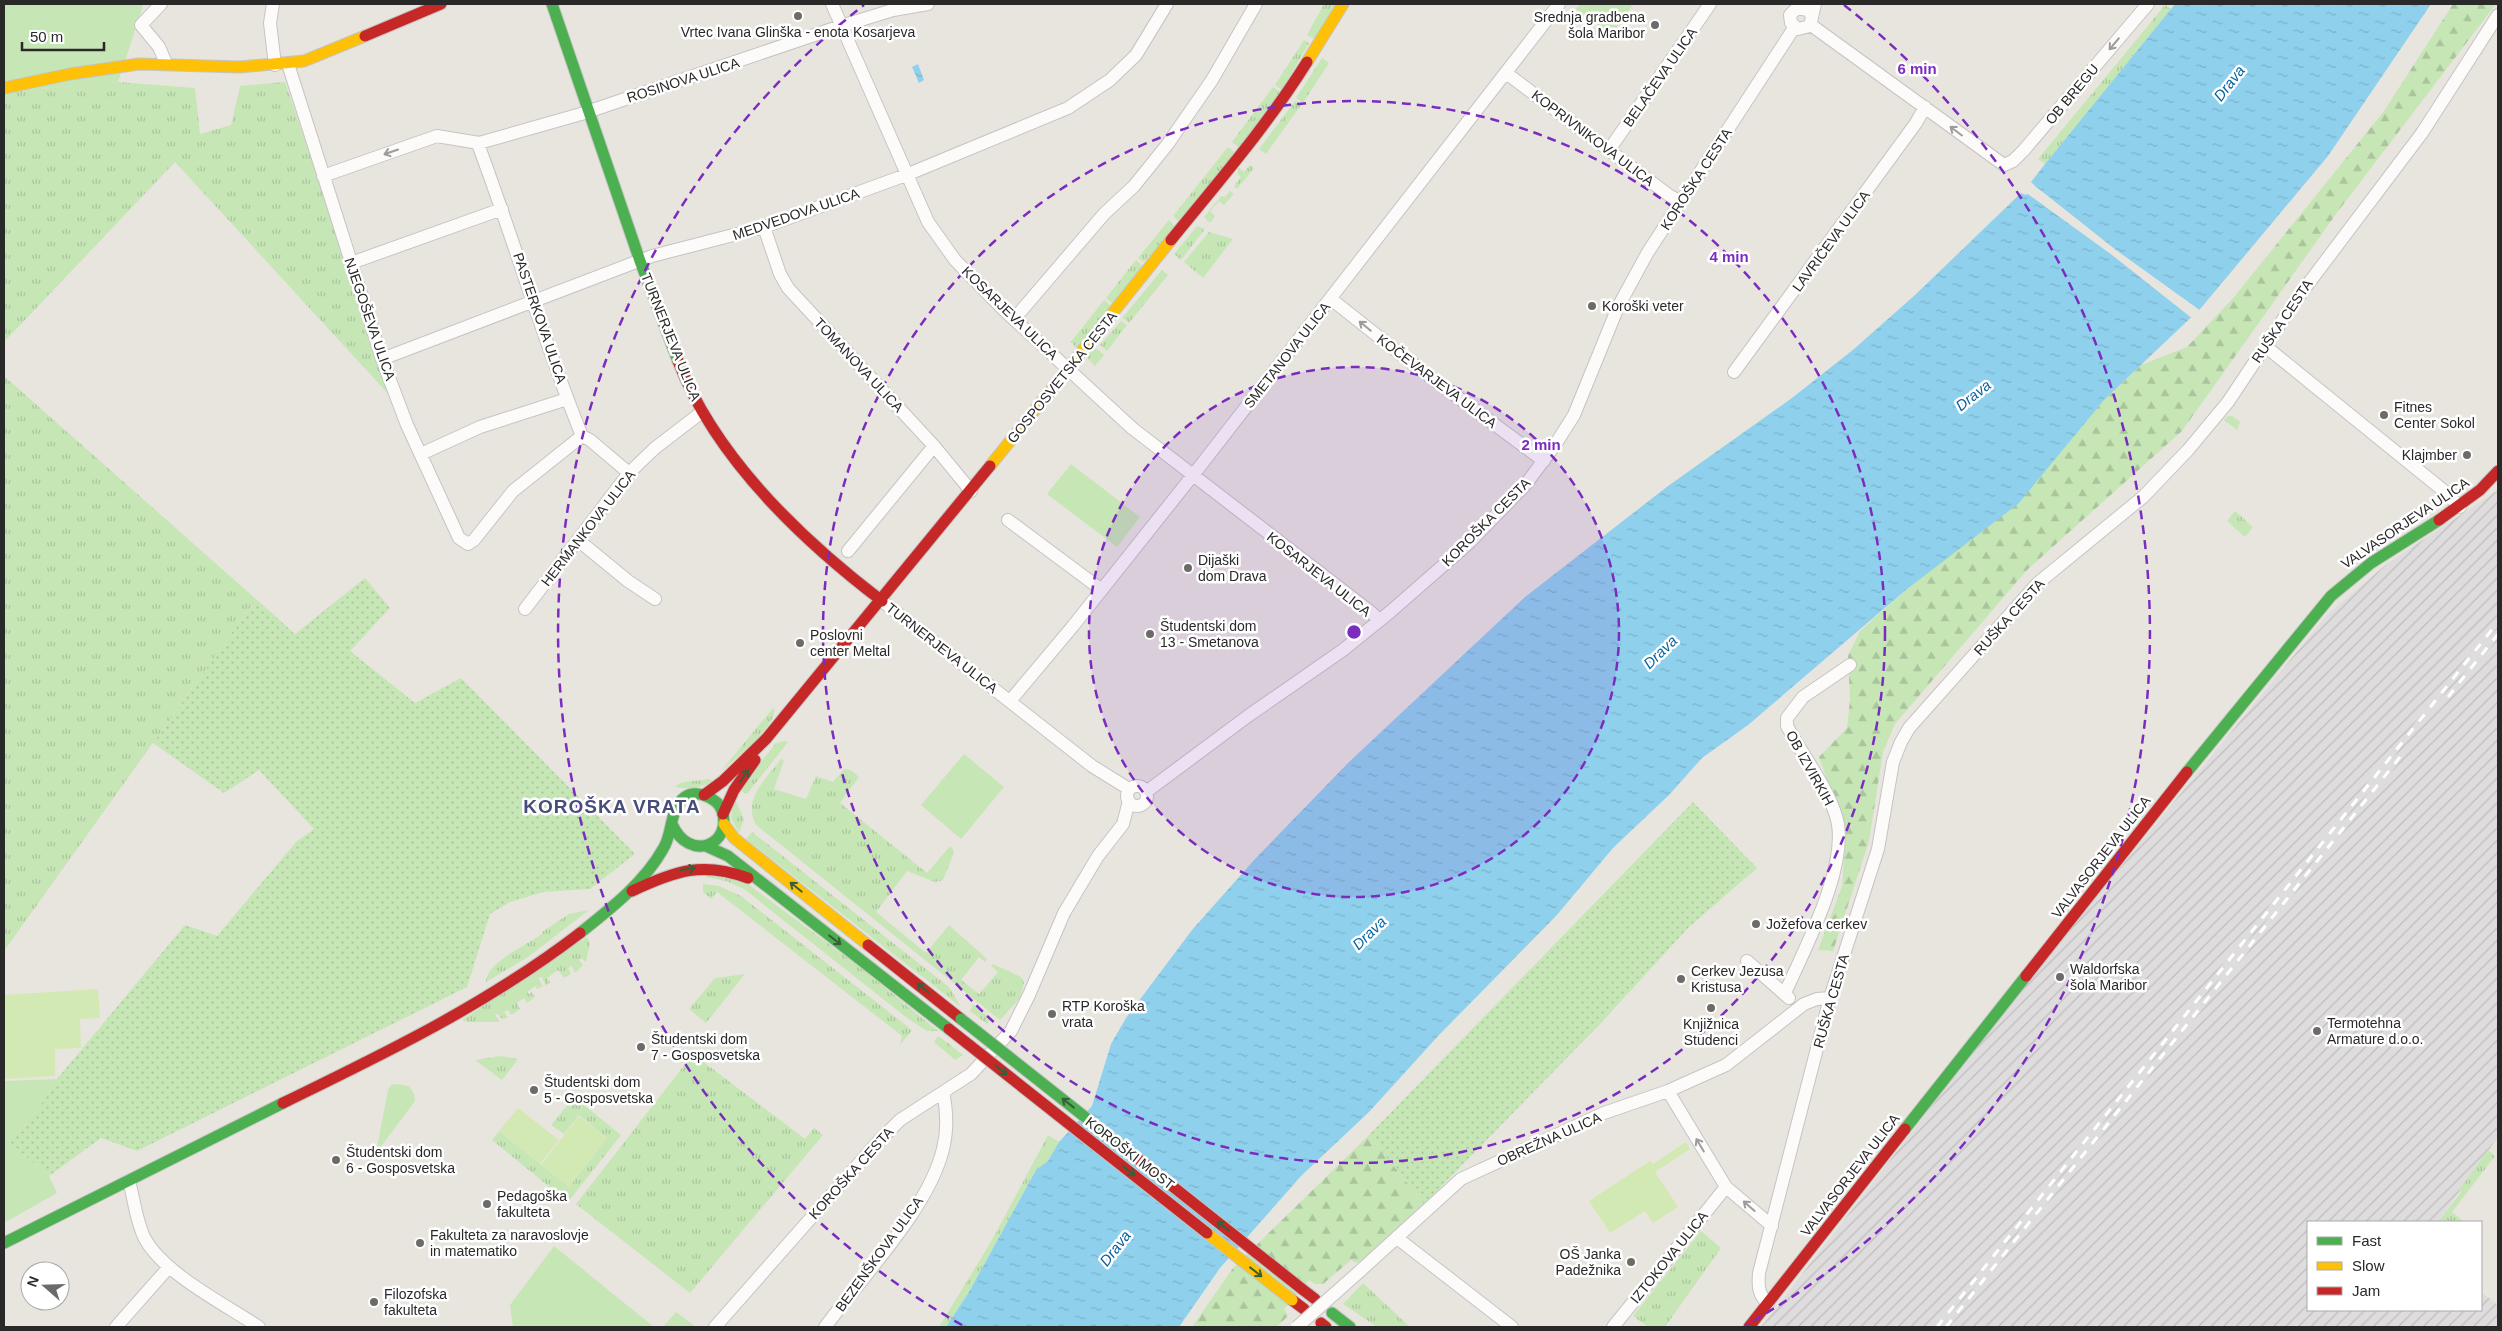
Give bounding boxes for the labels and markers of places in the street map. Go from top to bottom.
place label: Srednja gradbena šola Maribor [1534,9,1645,41]
marker: Vrtec Ivana Glinška - enota Kosarjeva [792,10,804,22]
marker: Srednja gradbena šola Maribor [1649,19,1661,31]
place label: Vrtec Ivana Glinška - enota Kosarjeva [681,24,915,40]
place label: Koroški veter [1602,298,1684,314]
marker: Koroški veter [1586,300,1598,312]
place label: Fitnes Center Sokol [2394,399,2475,431]
marker: Fitnes Center Sokol [2378,409,2390,421]
place label: Klajmber [2402,447,2457,463]
marker: Klajmber [2461,449,2473,461]
place label: Dijaški dom Drava [1198,552,1267,584]
marker: Dijaški dom Drava [1182,562,1194,574]
place label: Študentski dom 13 - Smetanova [1160,618,1259,650]
centre of rings [1345,623,1363,641]
place label: Poslovni center Meltal [810,627,890,659]
marker: Študentski dom 13 - Smetanova [1144,628,1156,640]
marker: Poslovni center Meltal [794,637,806,649]
place label: Jožefova cerkev [1766,916,1867,932]
marker: Jožefova cerkev [1750,918,1762,930]
place label: Waldorfska šola Maribor [2070,961,2147,993]
place label: Cerkev Jezusa Kristusa [1691,963,1784,995]
marker: Waldorfska šola Maribor [2054,971,2066,983]
marker: Cerkev Jezusa Kristusa [1675,973,1687,985]
place label: RTP Koroška vrata [1062,998,1145,1030]
marker: Knjižnica Studenci [1705,1002,1717,1014]
marker: RTP Koroška vrata [1046,1008,1058,1020]
place label: Termotehna Armature d.o.o. [2327,1015,2424,1047]
place label: Knjižnica Studenci [1683,1016,1739,1048]
marker: Termotehna Armature d.o.o. [2311,1025,2323,1037]
place label: Študentski dom 7 - Gosposvetska [651,1031,760,1063]
marker: Študentski dom 7 - Gosposvetska [635,1041,647,1053]
place label: Študentski dom 5 - Gosposvetska [544,1074,653,1106]
marker: Študentski dom 5 - Gosposvetska [528,1084,540,1096]
place label: Študentski dom 6 - Gosposvetska [346,1144,455,1176]
marker: Študentski dom 6 - Gosposvetska [330,1154,342,1166]
place label: Pedagoška fakulteta [497,1188,567,1220]
marker: Pedagoška fakulteta [481,1198,493,1210]
place label: Fakulteta za naravoslovje in matematiko [430,1227,589,1259]
marker: Fakulteta za naravoslovje in matematiko [414,1237,426,1249]
place label: OŠ Janka Padežnika [1556,1246,1621,1278]
marker: OŠ Janka Padežnika [1625,1256,1637,1268]
place label: Filozofska fakulteta [384,1286,447,1318]
marker: Filozofska fakulteta [368,1296,380,1308]

